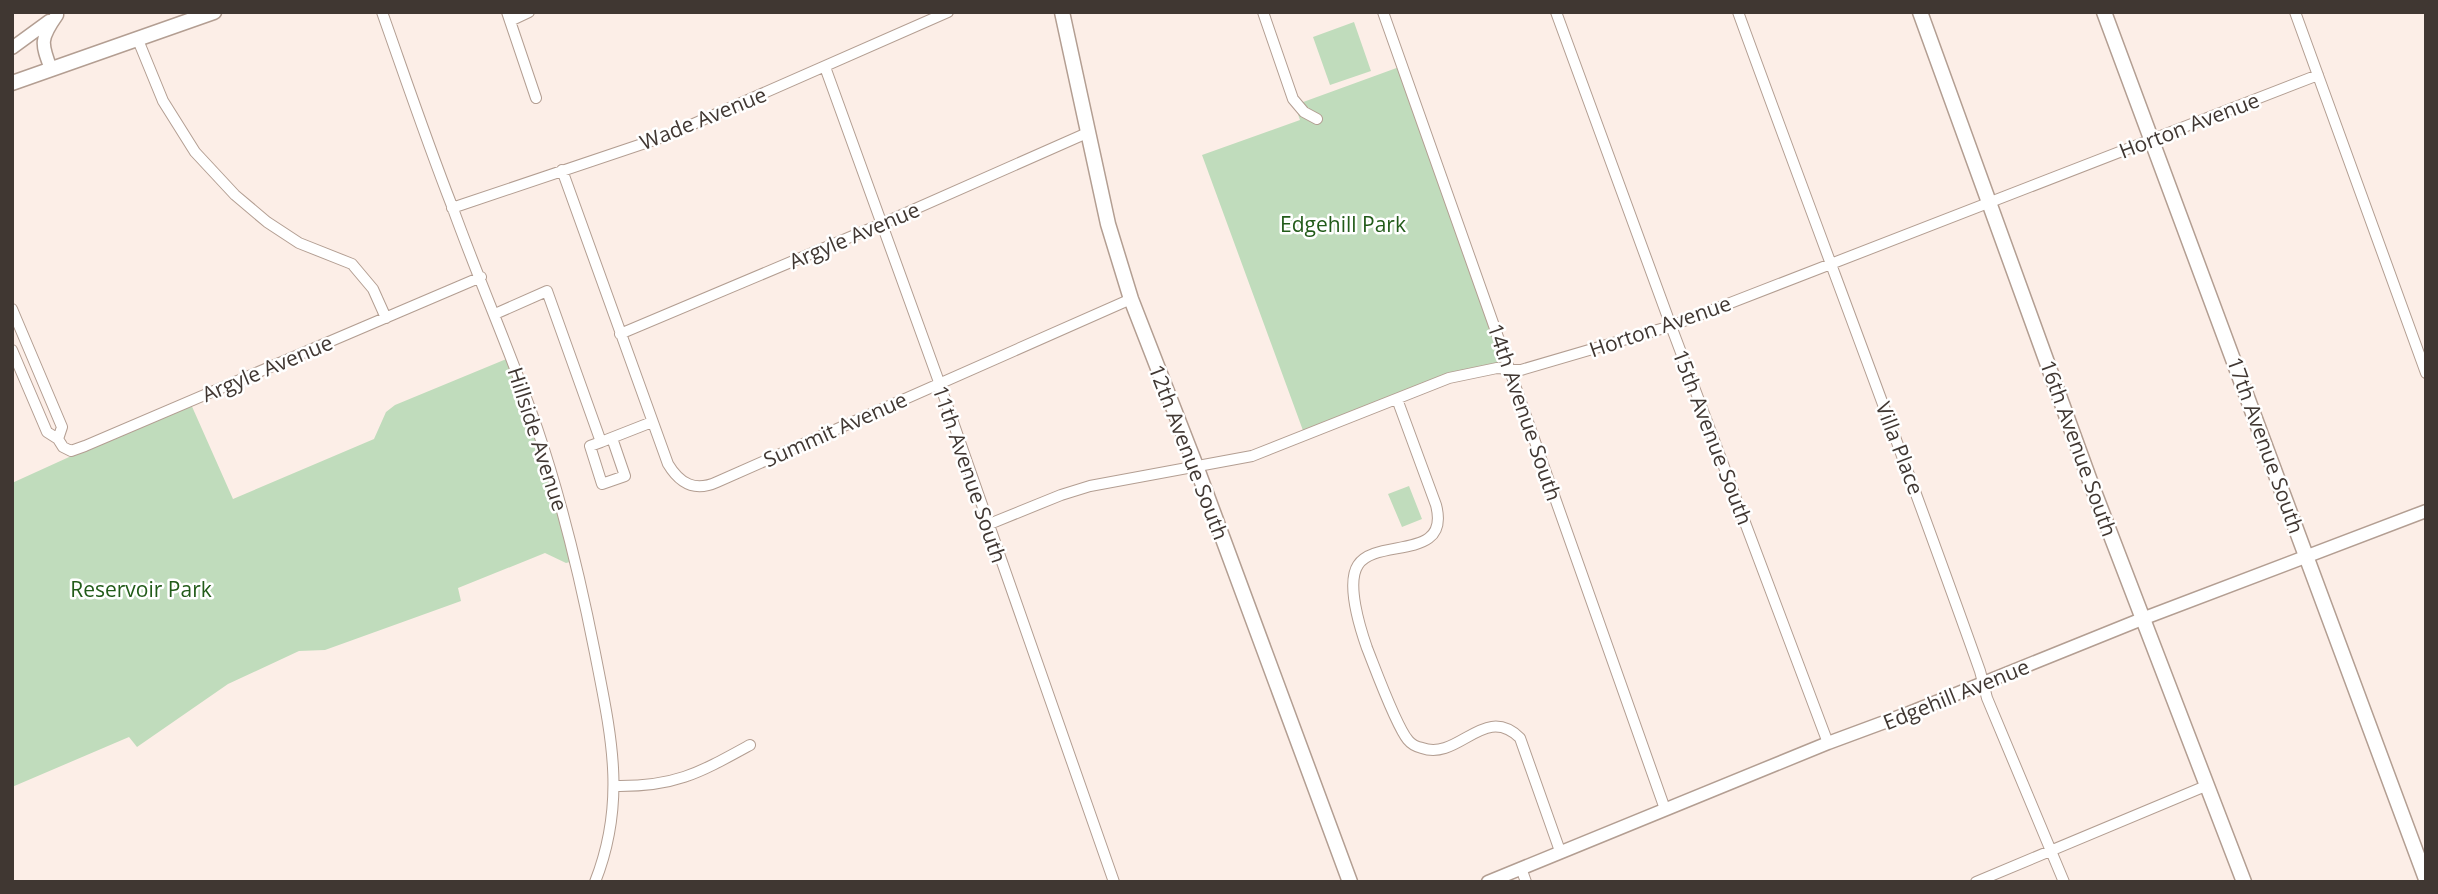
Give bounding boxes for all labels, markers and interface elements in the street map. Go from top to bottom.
street label: Wade Avenue [636,80,770,156]
street label: Horton Avenue [2115,85,2263,165]
street label: Argyle Avenue [784,195,924,275]
park label: Edgehill Park [1280,210,1406,238]
street label: Horton Avenue [1585,289,1735,363]
street label: 14th Avenue South [1482,320,1568,504]
street label: Argyle Avenue [197,328,337,408]
street label: 15th Avenue South [1667,345,1759,529]
street label: 17th Avenue South [2221,353,2311,537]
street label: 16th Avenue South [2034,356,2124,540]
street label: 12th Avenue South [1143,360,1235,544]
street label: Hillside Avenue [502,363,574,515]
street label: 11th Avenue South [927,382,1013,566]
street label: Summit Avenue [759,385,911,473]
street label: Villa Place [1870,398,1930,498]
park label: Reservoir Park [70,575,212,603]
street label: Edgehill Avenue [1879,652,2033,736]

